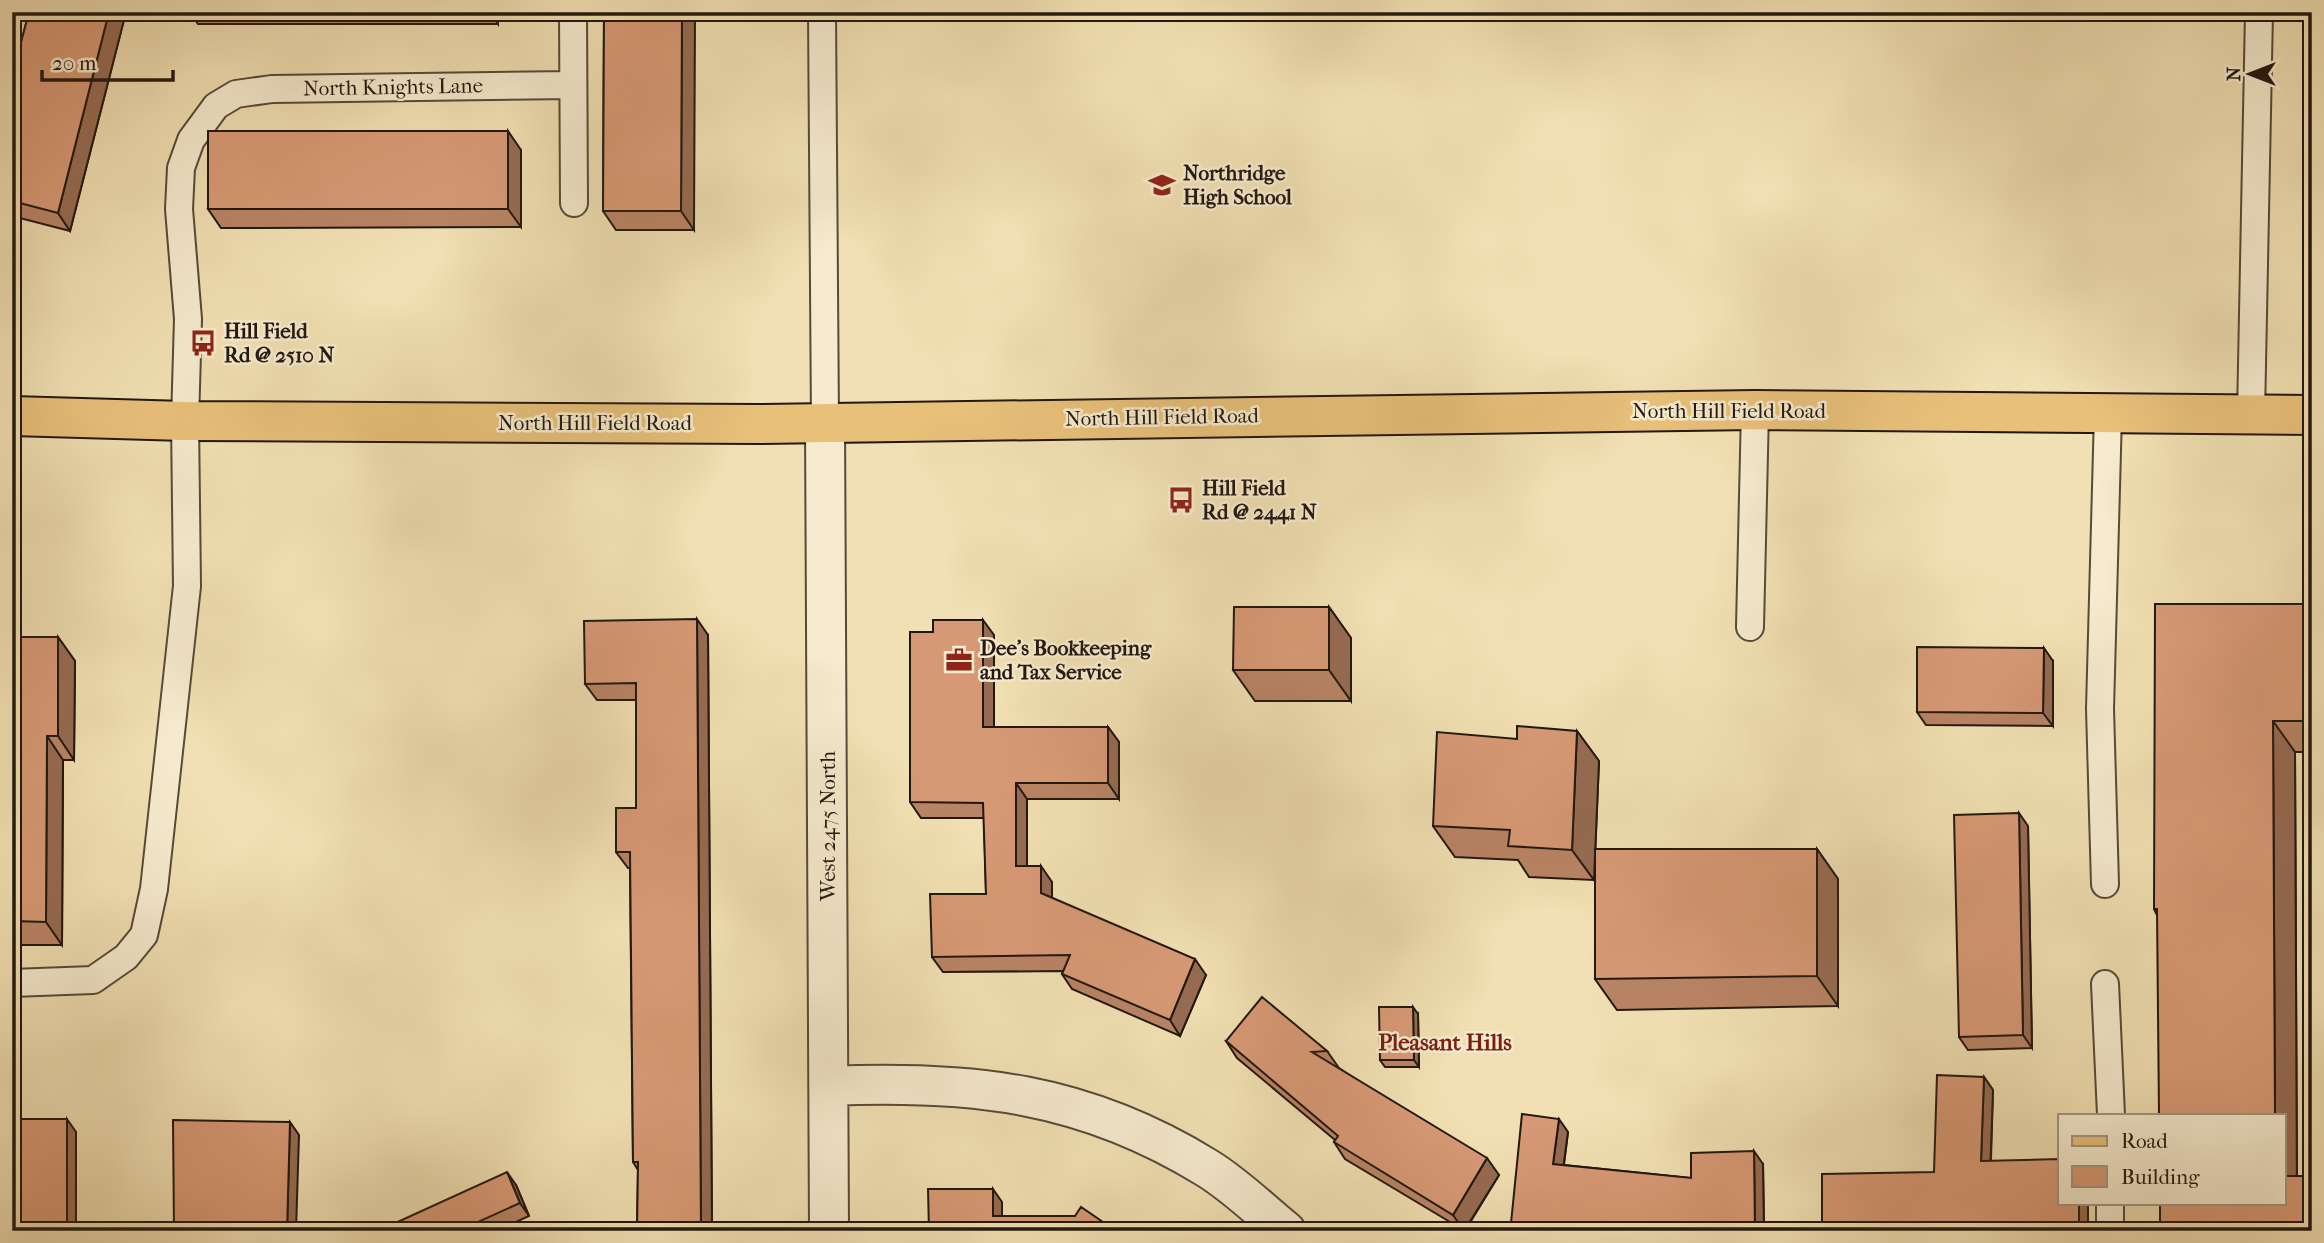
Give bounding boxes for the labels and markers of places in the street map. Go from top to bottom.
place label: Northridge High School [1183,161,1292,209]
school or university icon: Northridge High School [1147,170,1177,200]
place label: Hill Field Rd @ 2510 N [224,319,334,367]
bus stop icon: Hill Field Rd @ 2510 N [188,328,218,358]
place label: Hill Field Rd @ 2441 N [1202,476,1317,525]
bus stop icon: Hill Field Rd @ 2441 N [1166,485,1196,515]
place label: Dee's Bookkeeping and Tax Service [980,636,1152,684]
office icon: Dee's Bookkeeping and Tax Service [944,645,974,675]

